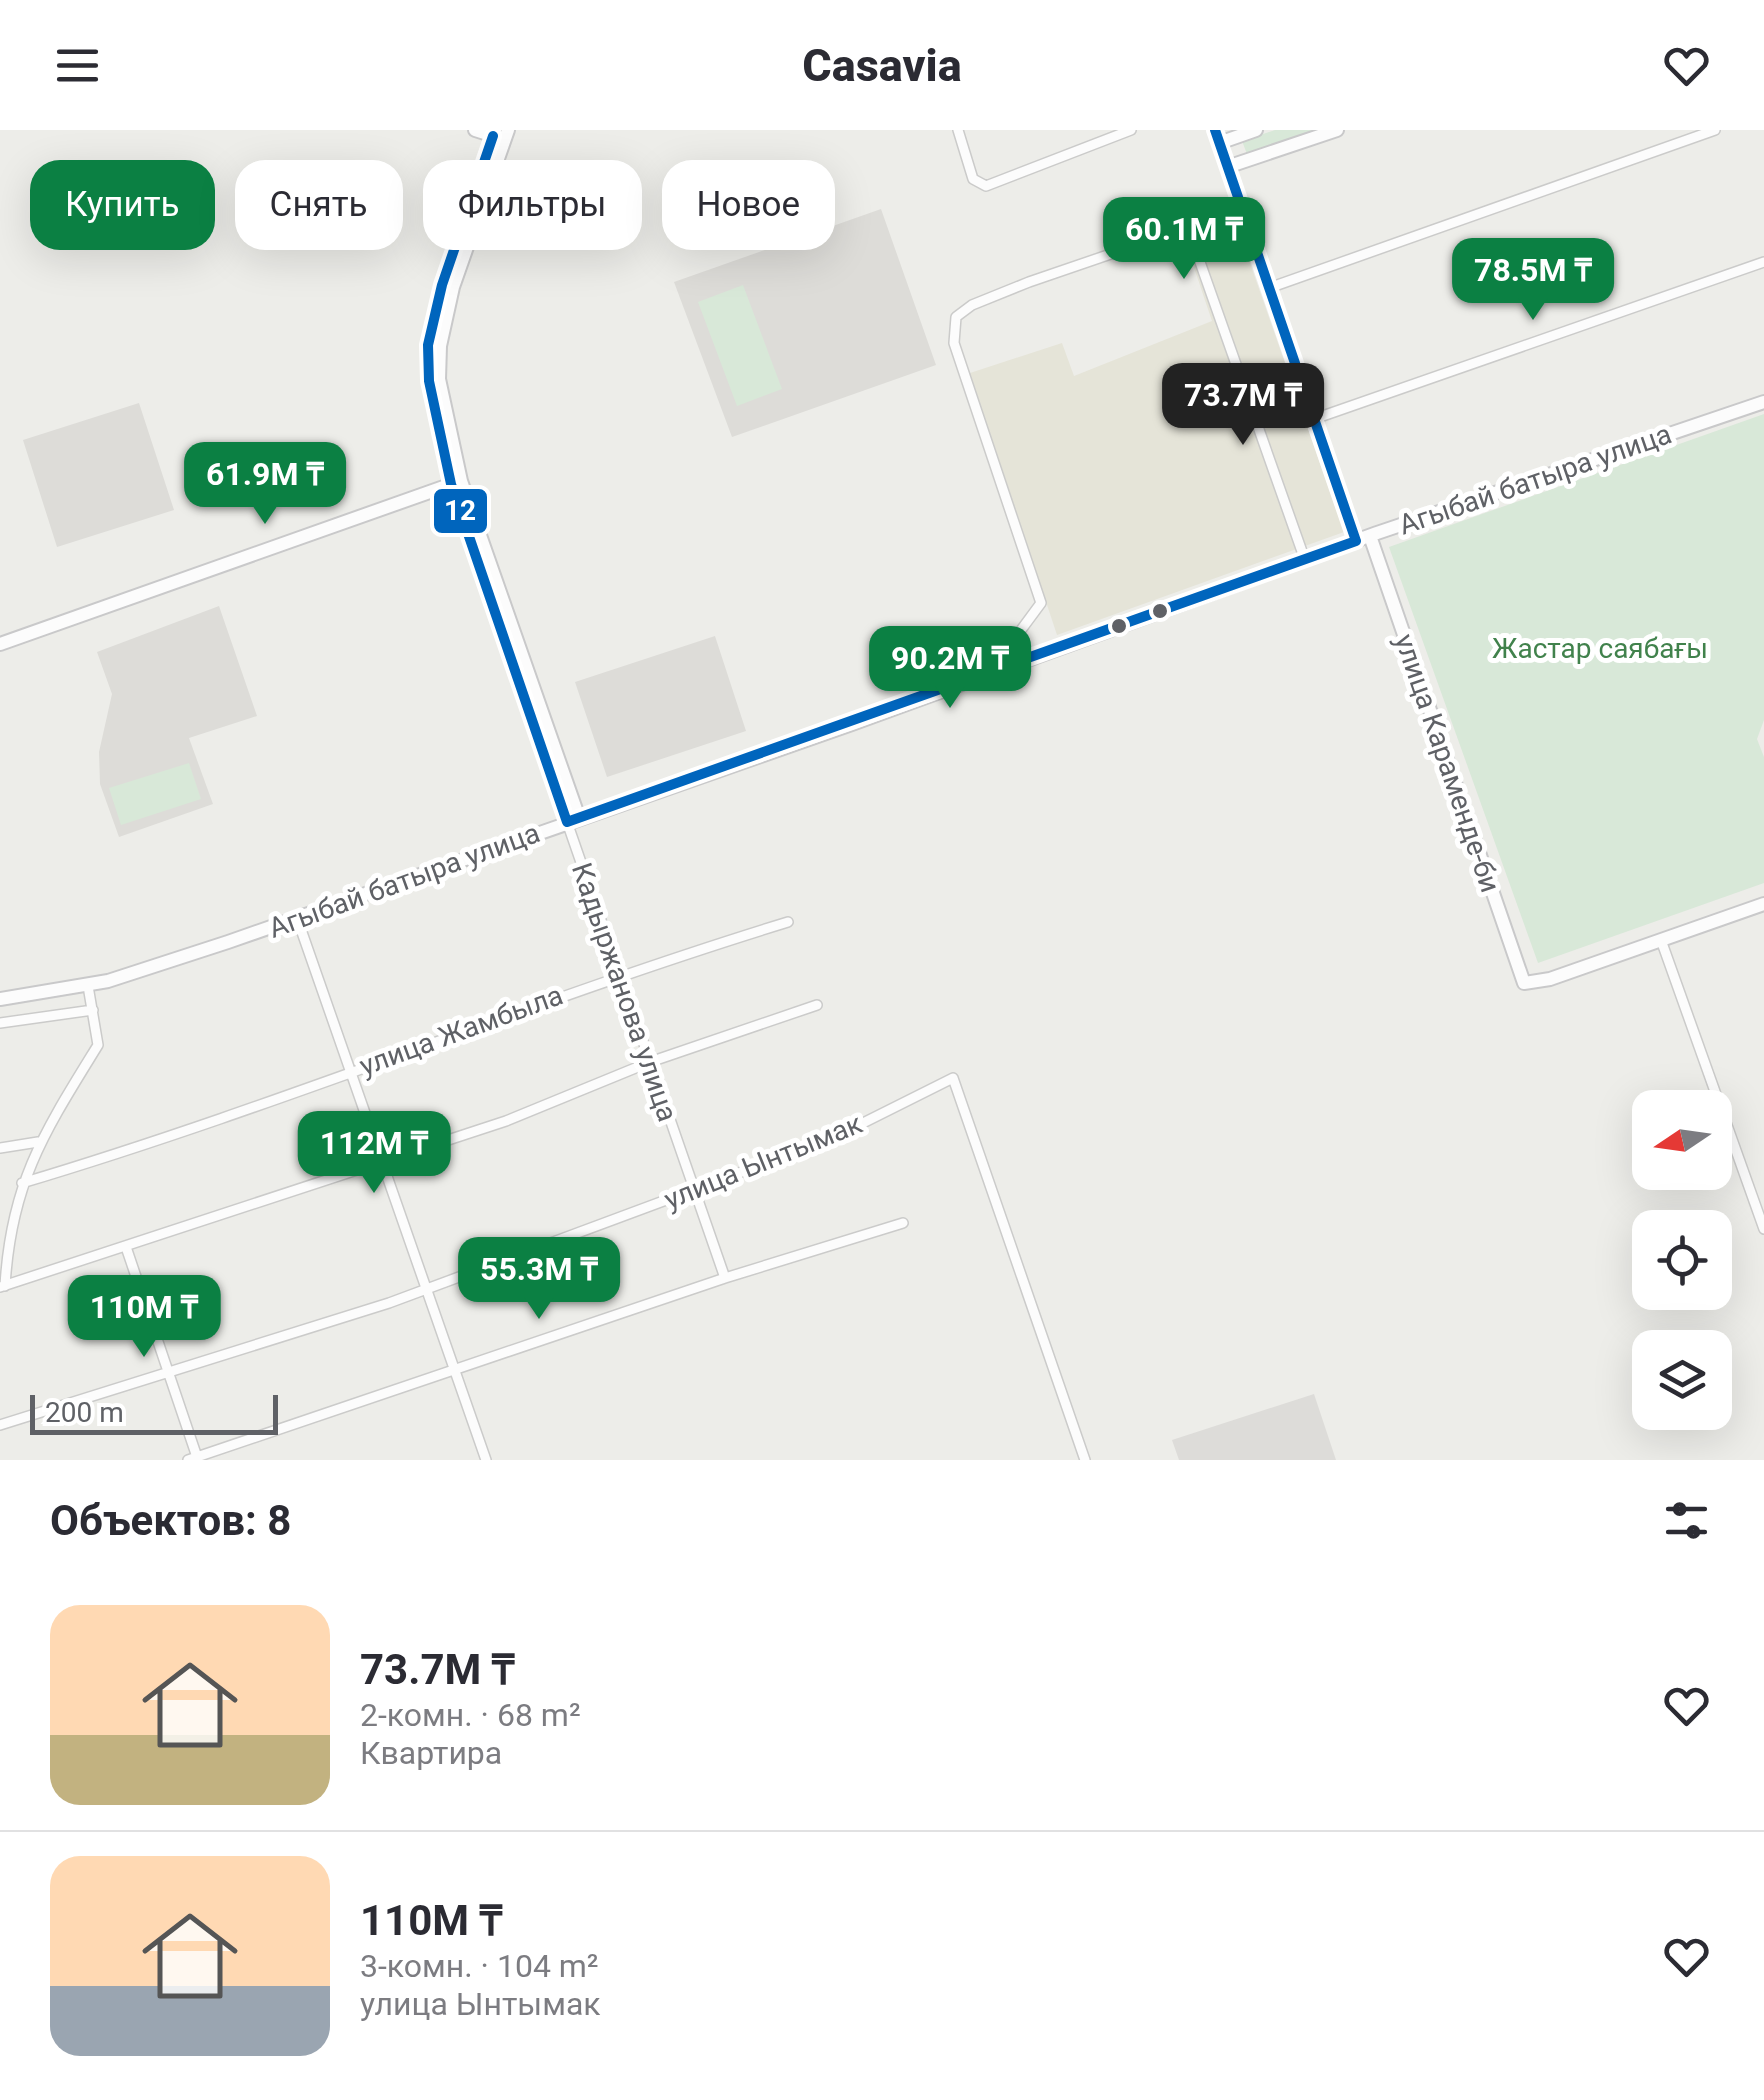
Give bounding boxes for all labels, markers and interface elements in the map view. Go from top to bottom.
icon: menu [50,38,105,93]
icon: heart [1659,38,1714,93]
text: Casavia [802,39,962,92]
chip: Купить [30,160,215,250]
chip: Снять [235,160,403,250]
chip: Фильтры [423,160,642,250]
chip: Новое [662,160,835,250]
pin: 60.1M ₸ [1092,197,1276,282]
text: 60.1M ₸ [1125,210,1243,248]
pin: 78.5M ₸ [1441,238,1625,323]
text: 78.5M ₸ [1474,251,1592,289]
pin: 73.7M ₸ [1151,363,1335,448]
text: 73.7M ₸ [1184,376,1302,414]
street label: Агыбай батыра улица [1395,417,1676,542]
pin: 61.9M ₸ [173,442,357,527]
text: 61.9M ₸ [206,455,324,493]
line badge: 12 [432,487,489,535]
text: 12 [444,494,476,527]
unlabelled marker [1150,601,1170,621]
unlabelled marker [1109,616,1129,636]
pin: 90.2M ₸ [858,626,1042,711]
street label: улица Караменде-би [1388,630,1507,896]
park label: Жастар саябағы [1492,632,1708,665]
text: 90.2M ₸ [891,639,1009,677]
street label: Агыбай батыра улица [264,816,544,945]
street label: Кадыржанова улица [565,859,684,1126]
street label: улица Жамбыла [355,978,567,1083]
north arrow [1632,1090,1732,1190]
map controls [1632,1090,1732,1430]
street label: улица Ынтымак [659,1107,867,1216]
pin: 112M ₸ [293,1111,455,1196]
text: 112M ₸ [320,1124,428,1162]
button: locate [1632,1210,1732,1310]
pin: 55.3M ₸ [447,1237,631,1322]
text: 55.3M ₸ [480,1250,598,1288]
pin: 110M ₸ [63,1275,225,1360]
text: 110M ₸ [90,1288,198,1326]
button: layers [1632,1330,1732,1430]
scale bar [30,1390,278,1434]
text: 200 m [45,1396,124,1429]
icon: filters [1659,1493,1714,1548]
text: Объектов: 8 [50,1496,291,1545]
icon: home [130,1645,250,1765]
text: 73.7M ₸ [360,1645,515,1694]
icon: heart [1659,1678,1714,1733]
text: 2-комн. · 68 m² [360,1696,581,1734]
text: Квартира [360,1734,502,1772]
icon: home [130,1896,250,2016]
text: 110M ₸ [360,1896,502,1945]
icon: heart [1659,1929,1714,1984]
text: 3-комн. · 104 m² [360,1947,599,1985]
text: улица Ынтымак [360,1985,601,2023]

